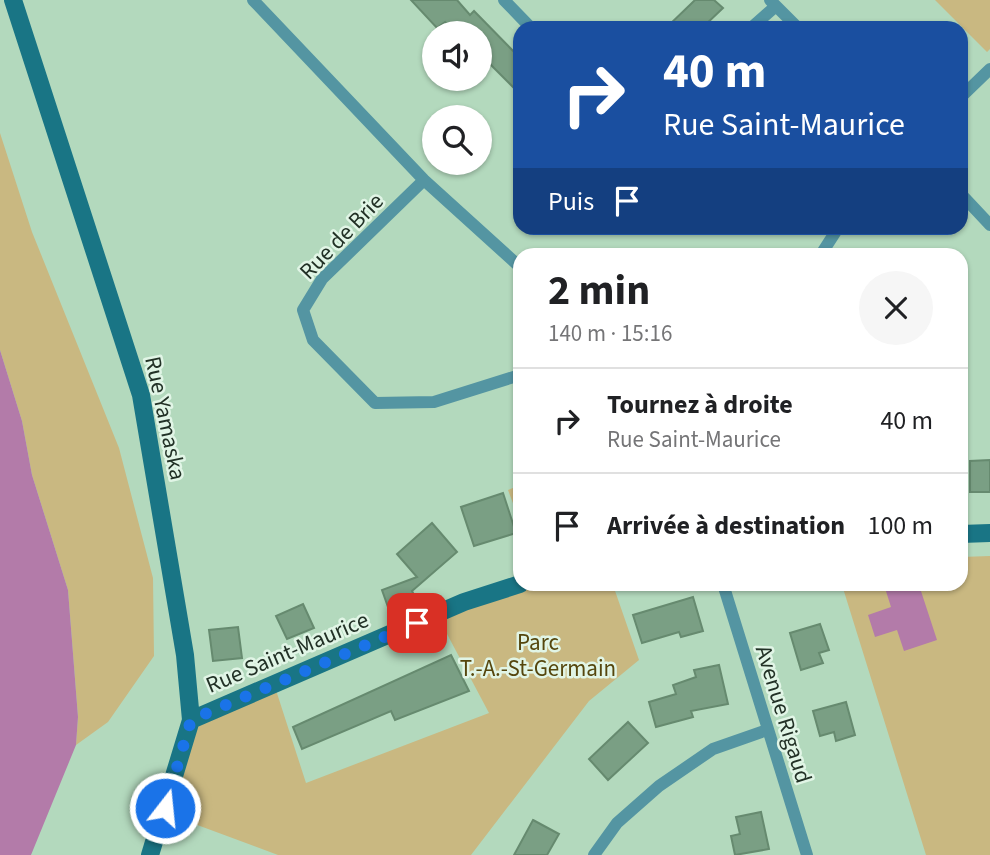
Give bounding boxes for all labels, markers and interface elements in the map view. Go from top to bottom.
map controls [422,21,492,175]
button: sound [422,21,492,91]
text: 40 m [663,37,767,107]
icon: right [548,49,639,140]
text: Rue Saint-Maurice [663,102,905,148]
button: search [422,105,492,175]
icon: arrive [608,182,646,220]
text: Puis [548,183,594,220]
street label: Rue de Brie [292,186,391,287]
text: 2 min [548,261,650,321]
button: close [859,271,933,345]
text: 140 m · 15:16 [548,317,672,350]
street label: Rue Yamaska [136,353,195,483]
text: Tournez à droite [607,386,793,423]
icon: right [548,402,586,440]
text: 40 m [880,402,933,439]
text: Rue Saint-Maurice [607,423,781,456]
icon: arrive [548,507,586,545]
text: Arrivée à destination [607,507,845,544]
text: 100 m [867,507,933,544]
pin [387,593,447,653]
street label: Rue Saint-Maurice [201,603,374,702]
icon: arrive [398,604,436,642]
park label: Parc T.-A.-St-Germain [460,626,616,685]
street label: Avenue Rigaud [747,641,820,787]
position arrow [128,771,202,845]

